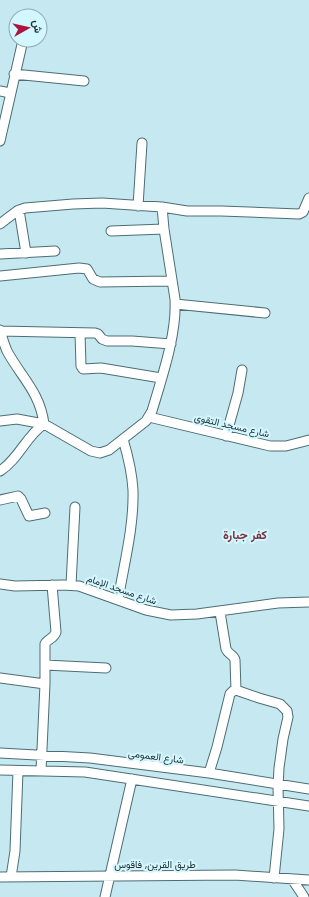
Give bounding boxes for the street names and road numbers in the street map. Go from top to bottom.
street label: شارع مسجد التقوى [193,410,271,440]
street label: شارع مسجد الإمام [85,570,159,608]
street label: شارع العمومى [127,746,185,766]
street label: طريق القرين, فاقوس [114,857,196,871]

